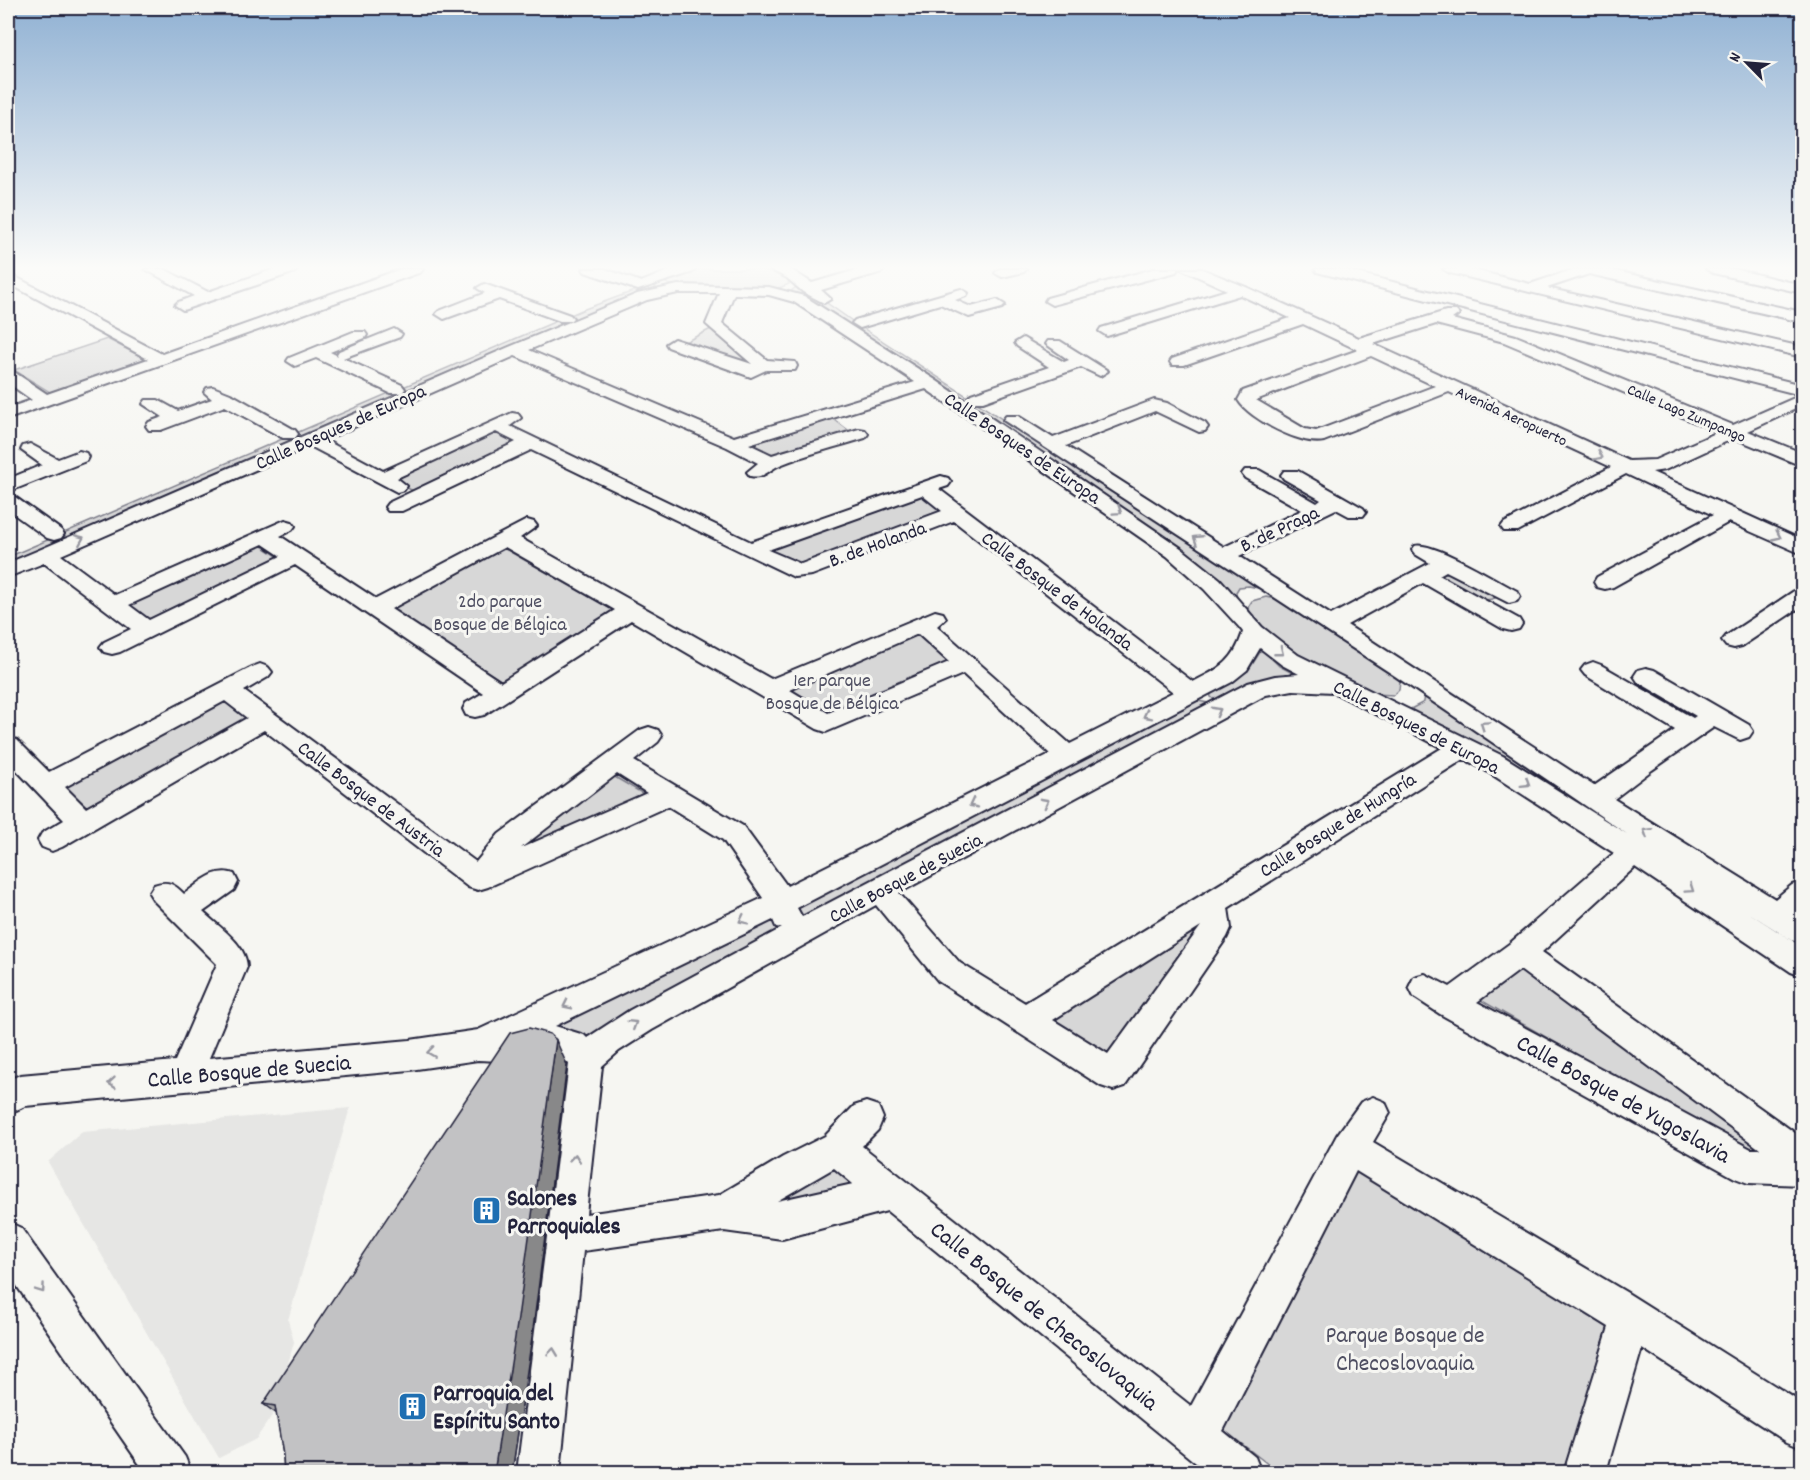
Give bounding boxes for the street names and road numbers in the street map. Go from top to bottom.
street label: Calle Bosques de Europa [252,378,431,479]
street label: Calle Lago Zumpango [1623,379,1749,450]
street label: Avenida Aeropuerto [1451,381,1570,453]
street label: Calle Bosques de Europa [937,387,1106,513]
street label: B. de Praga [1236,500,1325,561]
street label: B. de Holanda [826,515,931,576]
street label: Calle Bosque de Holanda [974,526,1139,659]
street label: Calle Bosques de Europa [1327,675,1504,783]
street label: Calle Bosque de Austria [291,736,450,866]
street label: Calle Bosque de Hungría [1255,767,1423,886]
street label: Calle Bosque de Suecia [825,827,989,932]
street label: Calle Bosque de Yugoslavia [1509,1028,1736,1174]
street label: Calle Bosque de Suecia [146,1047,353,1099]
street label: Calle Bosque de Checoslovaquia [922,1214,1165,1421]

